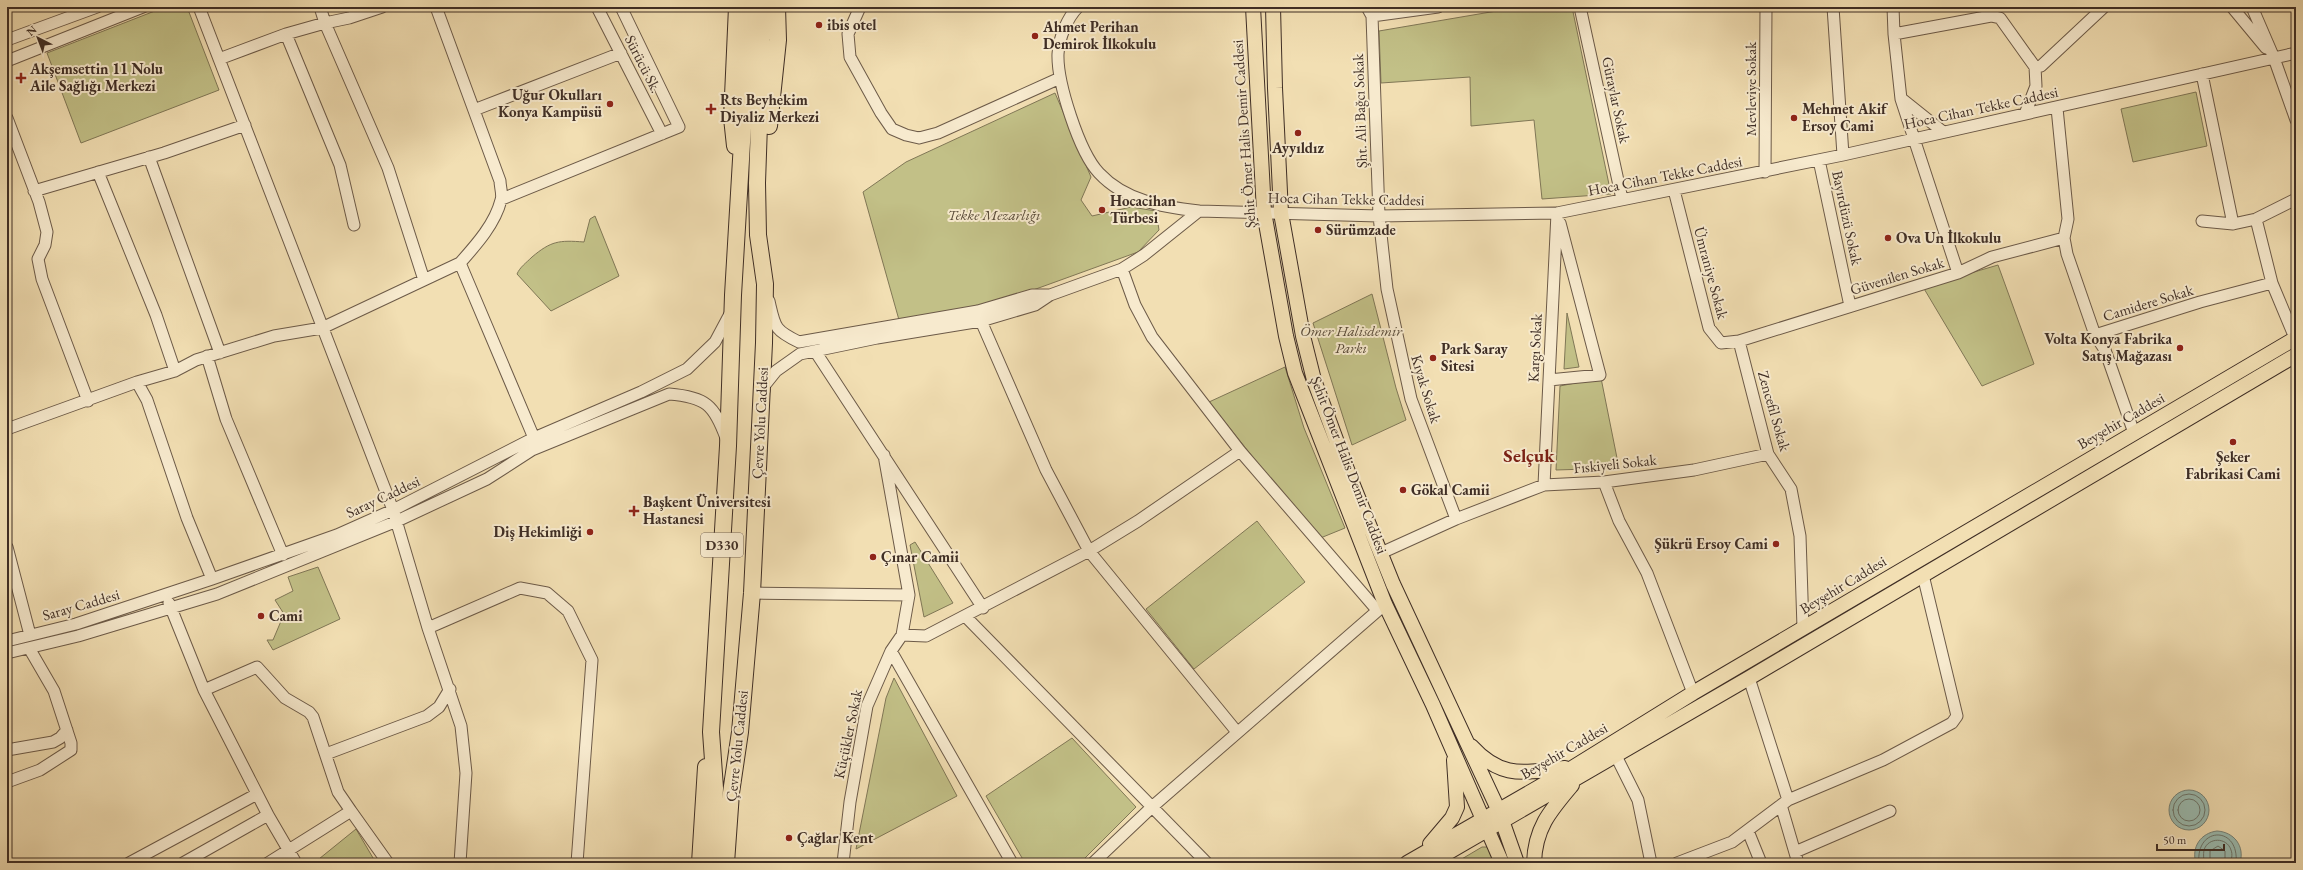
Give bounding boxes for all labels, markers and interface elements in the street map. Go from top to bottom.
place label: ibis otel [827,15,877,34]
place label: Ahmet Perihan Demirok İlkokulu [1042,17,1157,53]
north arrow [18,18,58,58]
marker: ibis otel [814,20,824,30]
text: N [23,22,39,39]
marker: Ahmet Perihan Demirok İlkokulu [1030,31,1040,41]
street label: Sürücü Sk. [621,32,666,96]
street label: Şehit Ömer Halis Demir Caddesi [1227,39,1260,229]
street label: Mevleviye Sokak [1741,41,1760,136]
street label: Şht. Ali Bağcı Sokak [1348,52,1371,169]
street label: Güraylar Sokak [1598,55,1635,146]
place label: Akşemsettin 11 Nolu Aile Sağlığı Merkezi [29,59,164,95]
marker: Akşemsettin 11 Nolu Aile Sağlığı Merkezi [15,72,27,84]
street label: Hoca Cihan Tekke Caddesi [1902,82,2060,133]
place label: Uğur Okulları Konya Kampüsü [498,85,603,121]
place label: Rts Beyhekim Diyaliz Merkezi [720,90,820,126]
marker: Uğur Okulları Konya Kampüsü [605,99,615,109]
place label: Mehmet Akif Ersoy Cami [1802,99,1889,135]
marker: Rts Beyhekim Diyaliz Merkezi [705,103,717,115]
marker: Mehmet Akif Ersoy Cami [1789,113,1799,123]
marker: Ayyıldız [1293,128,1303,138]
place label: Ayyıldız [1271,138,1324,157]
street label: Hoca Cihan Tekke Caddesi [1586,151,1744,200]
street label: Bayırdüzü Sokak [1828,169,1867,268]
street label: Hoca Cihan Tekke Caddesi [1267,188,1425,209]
place label: Hocacihan Türbesi [1110,191,1177,227]
park label: Tekke Mezarlığı [948,205,1040,224]
marker: Hocacihan Türbesi [1097,205,1107,215]
place label: Sürümzade [1326,220,1396,239]
marker: Sürümzade [1313,225,1323,235]
street label: Ümraniye Sokak [1690,225,1733,322]
place label: Ova Un İlkokulu [1896,228,2002,247]
marker: Ova Un İlkokulu [1883,233,1893,243]
street label: Güvenilen Sokak [1848,252,1947,299]
street label: Camidere Sokak [2100,279,2196,325]
street label: Kargı Sokak [1523,312,1546,383]
park label: Ömer Halisdemir Parkı [1300,321,1403,357]
place label: Volta Konya Fabrika Satış Mağazası [2044,329,2173,365]
place label: Park Saray Sitesi [1441,339,1509,375]
marker: Volta Konya Fabrika Satış Mağazası [2175,343,2185,353]
street label: Kıyak Sokak [1407,352,1446,426]
marker: Park Saray Sitesi [1428,353,1438,363]
street label: Çevre Yolu Caddesi [747,366,772,479]
street label: Zencefil Sokak [1754,368,1795,454]
street label: Şehit Ömer Halis Demir Caddesi [1307,373,1392,557]
street label: Beyşehir Caddesi [2074,388,2168,453]
marker: Şeker Fabrikasi Cami [2228,437,2238,447]
district label: Selçuk [1503,443,1555,468]
place label: Şeker Fabrikasi Cami [2186,447,2281,483]
street label: Fıskiyeli Sokak [1572,450,1658,477]
street label: Saray Caddesi [343,471,423,522]
place label: Gökal Camii [1411,480,1490,499]
marker: Gökal Camii [1398,485,1408,495]
place label: Başkent Üniversitesi Hastanesi [643,492,771,528]
marker: Başkent Üniversitesi Hastanesi [628,505,640,517]
place label: Diş Hekimliği [494,522,583,541]
marker: Diş Hekimliği [585,527,595,537]
road number: D330 [701,533,743,557]
place label: Şükrü Ersoy Cami [1654,534,1769,553]
marker: Şükrü Ersoy Cami [1771,539,1781,549]
place label: Çınar Camii [881,547,959,566]
street label: Beyşehir Caddesi [1796,551,1890,618]
marker: Çınar Camii [868,552,878,562]
street label: Saray Caddesi [40,584,122,625]
place label: Cami [269,606,303,625]
marker: Cami [256,611,266,621]
street label: Küçükler Sokak [829,687,866,780]
street label: Çevre Yolu Caddesi [721,689,752,803]
street label: Beyşehir Caddesi [1517,718,1611,783]
scale bar [2157,826,2224,852]
place label: Çağlar Kent [797,828,874,847]
text: 50 m [2163,832,2187,848]
marker: Çağlar Kent [784,833,794,843]

